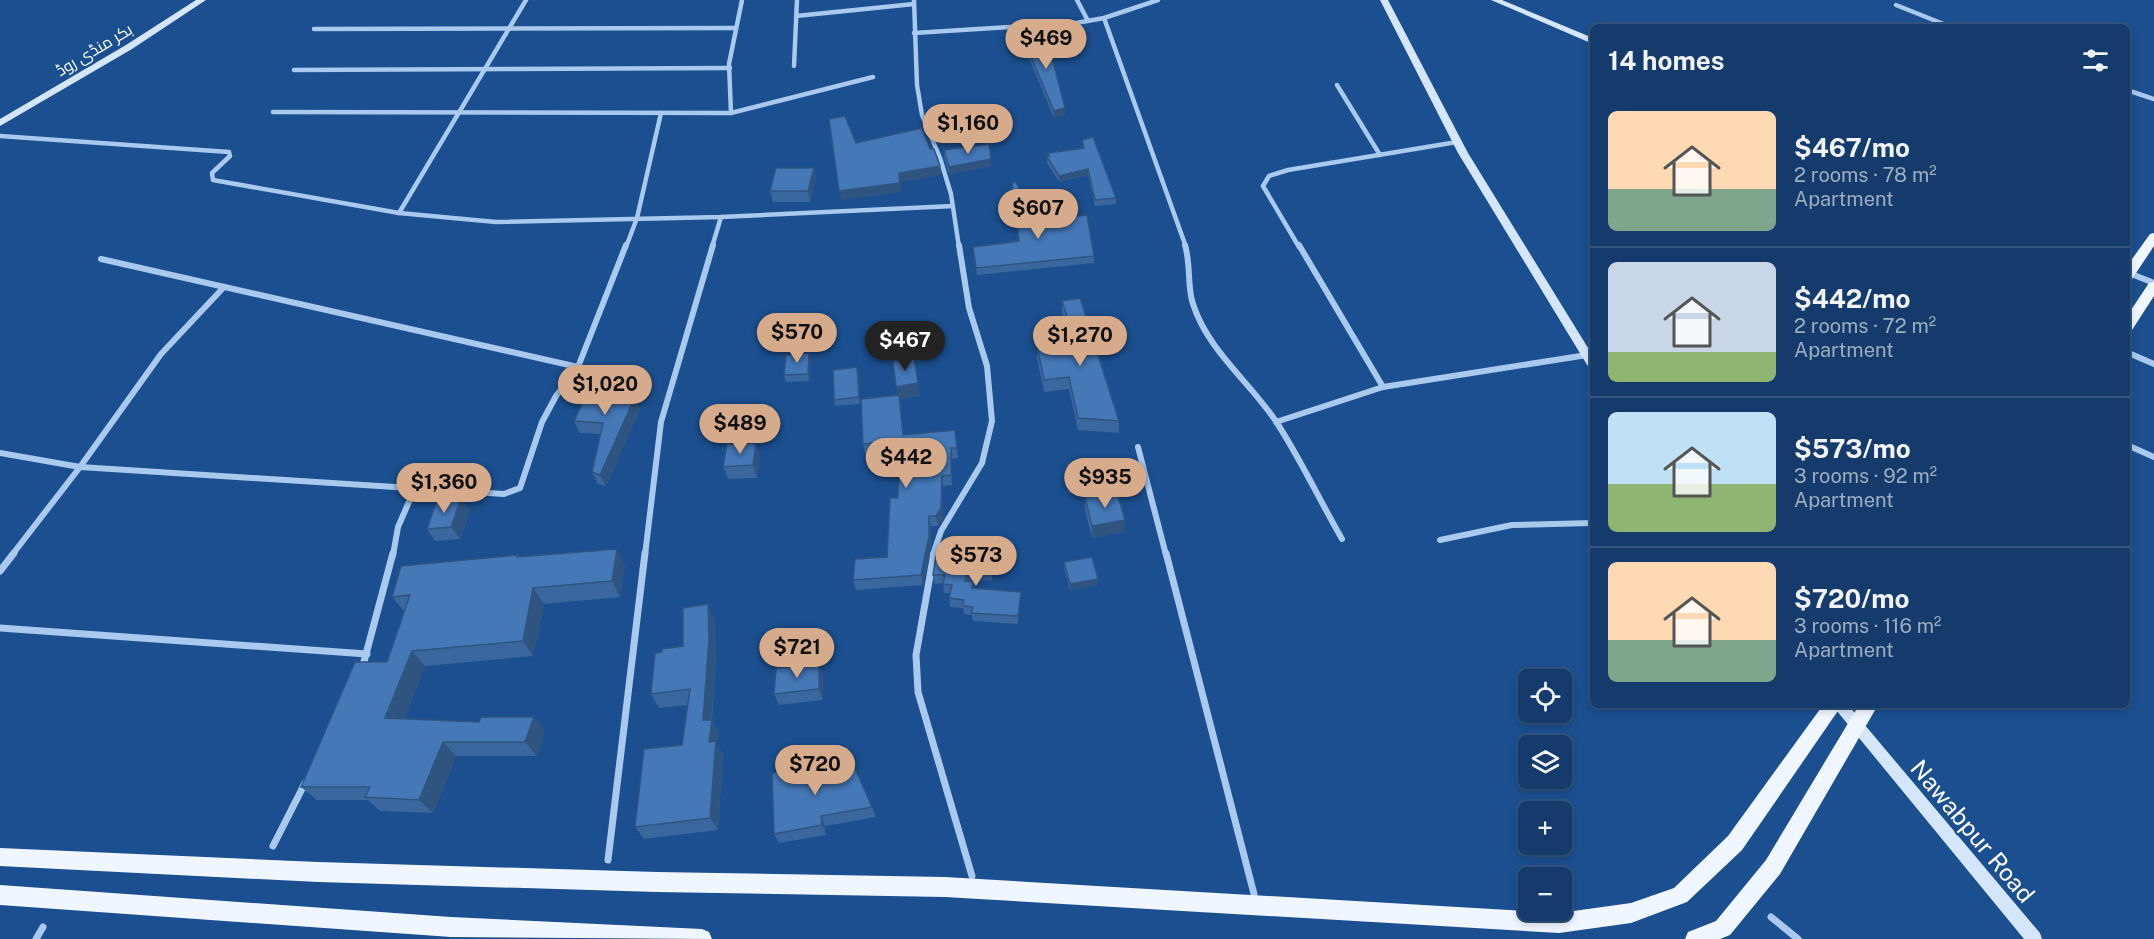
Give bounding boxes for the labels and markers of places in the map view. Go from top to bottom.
pin: $469 [1010,19,1082,70]
pin: $1,160 [919,104,1017,155]
pin: $607 [1002,189,1074,240]
pin: $570 [761,313,833,364]
pin: $1,270 [1031,316,1129,367]
pin: $467 [869,321,941,372]
pin: $1,020 [556,365,654,416]
pin: $489 [704,404,776,455]
pin: $442 [870,438,942,489]
pin: $935 [1069,458,1141,509]
pin: $1,360 [395,463,493,514]
pin: $573 [940,536,1012,587]
pin: $721 [761,628,833,679]
pin: $720 [779,745,851,796]

